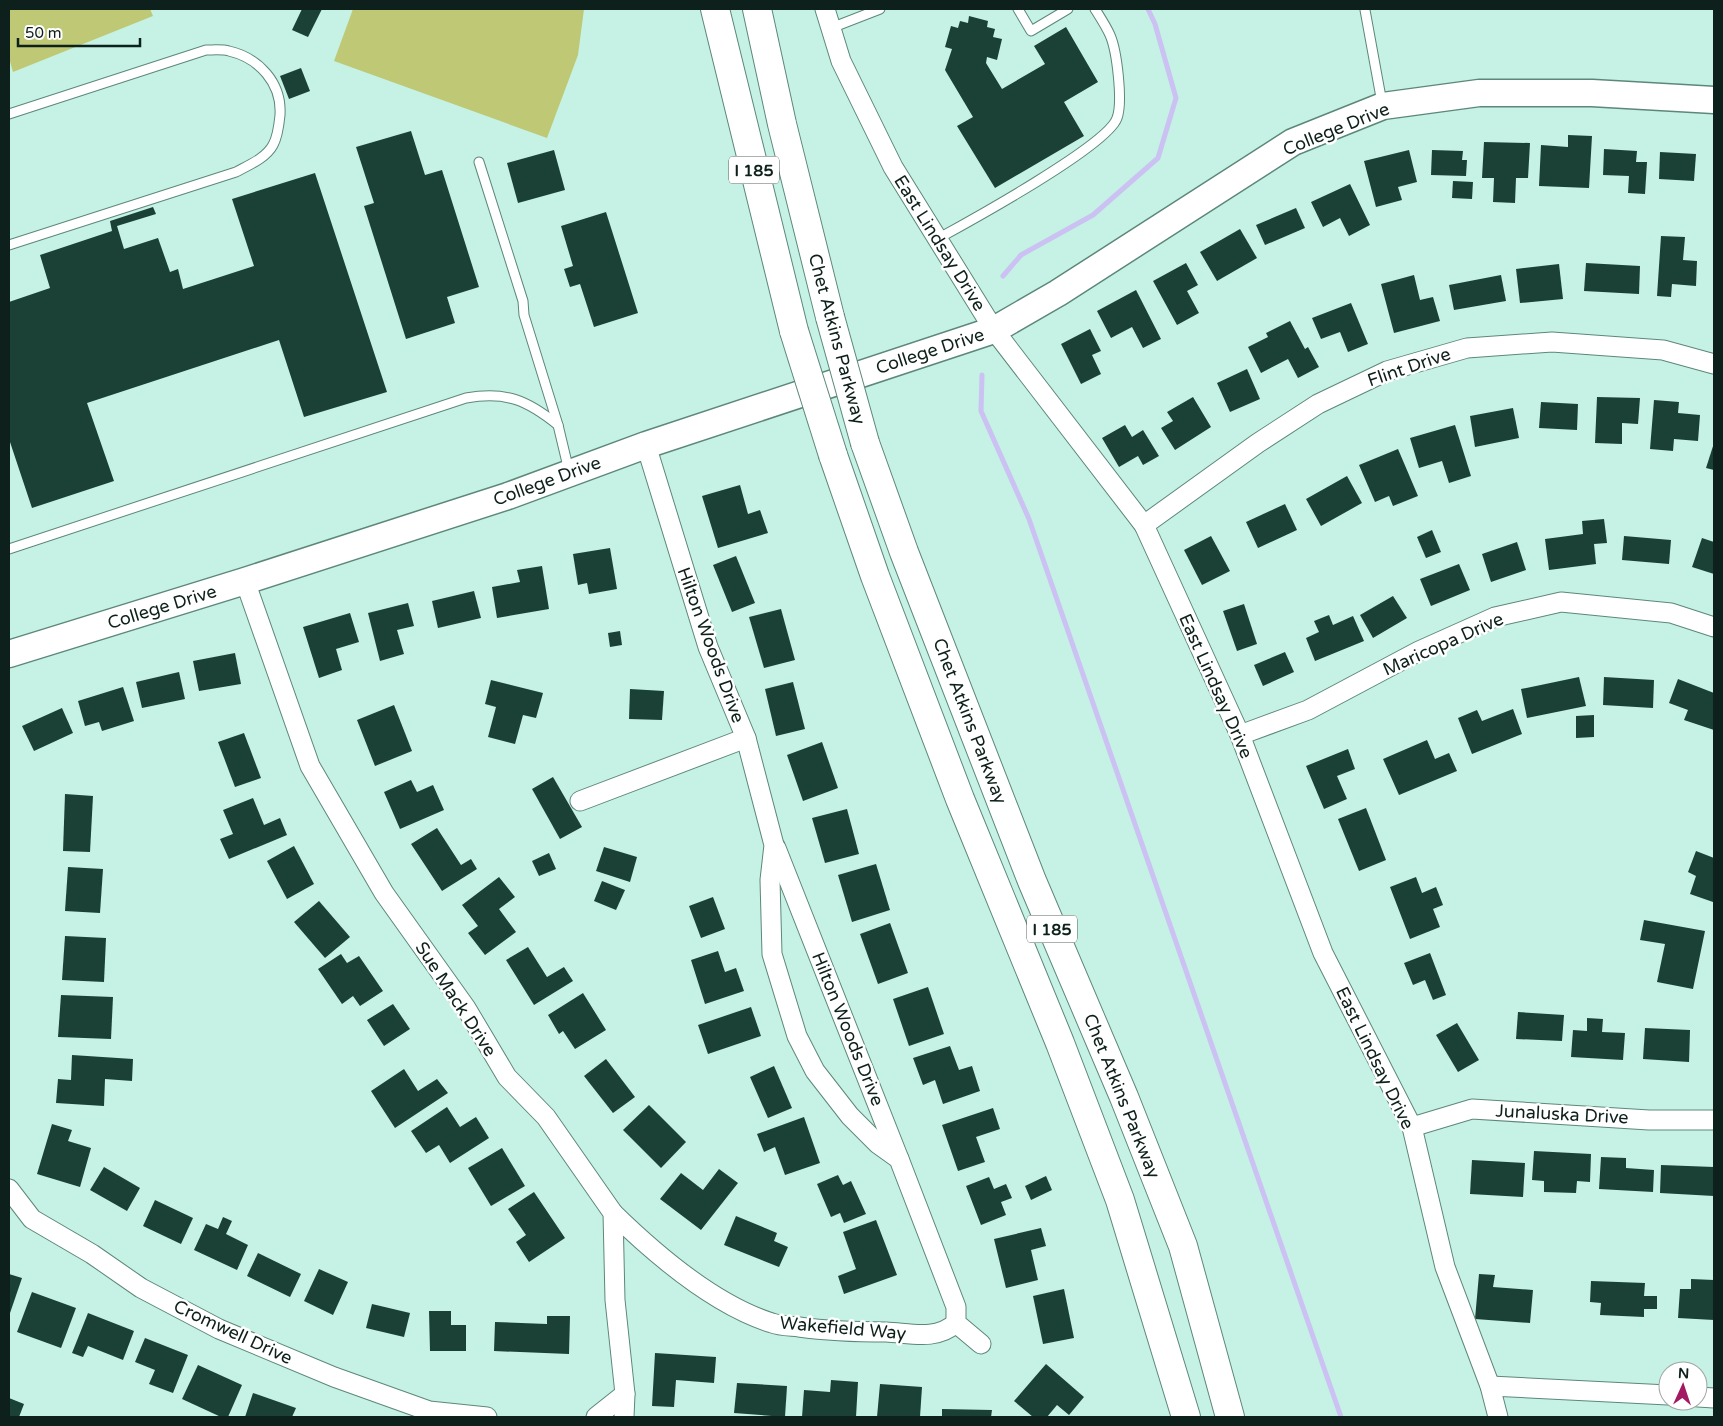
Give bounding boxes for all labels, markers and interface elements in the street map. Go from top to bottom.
scale bar [18,15,140,47]
text: 50 m [25,24,62,42]
street label: College Drive [1280,98,1392,160]
road number: I 185 [729,156,779,184]
street label: East Lindsay Drive [889,171,991,315]
street label: Chet Atkins Parkway [804,251,870,427]
street label: College Drive [873,323,987,379]
street label: Flint Drive [1365,343,1453,391]
street label: College Drive [490,451,604,511]
street label: Hilton Woods Drive [673,564,749,726]
street label: College Drive [105,580,219,634]
street label: Maricopa Drive [1379,608,1507,680]
street label: East Lindsay Drive [1174,610,1258,762]
street label: Chet Atkins Parkway [928,635,1012,807]
road number: I 185 [1027,916,1077,942]
street label: Sue Mack Drive [411,937,501,1061]
street label: Hilton Woods Drive [807,949,889,1109]
street label: East Lindsay Drive [1331,983,1419,1133]
street label: Chet Atkins Parkway [1079,1010,1165,1182]
street label: Junaluska Drive [1495,1100,1629,1128]
street label: Cromwell Drive [170,1295,296,1369]
street label: Wakefield Way [779,1312,907,1345]
north arrow [1658,1361,1708,1411]
text: N [1678,1365,1690,1382]

